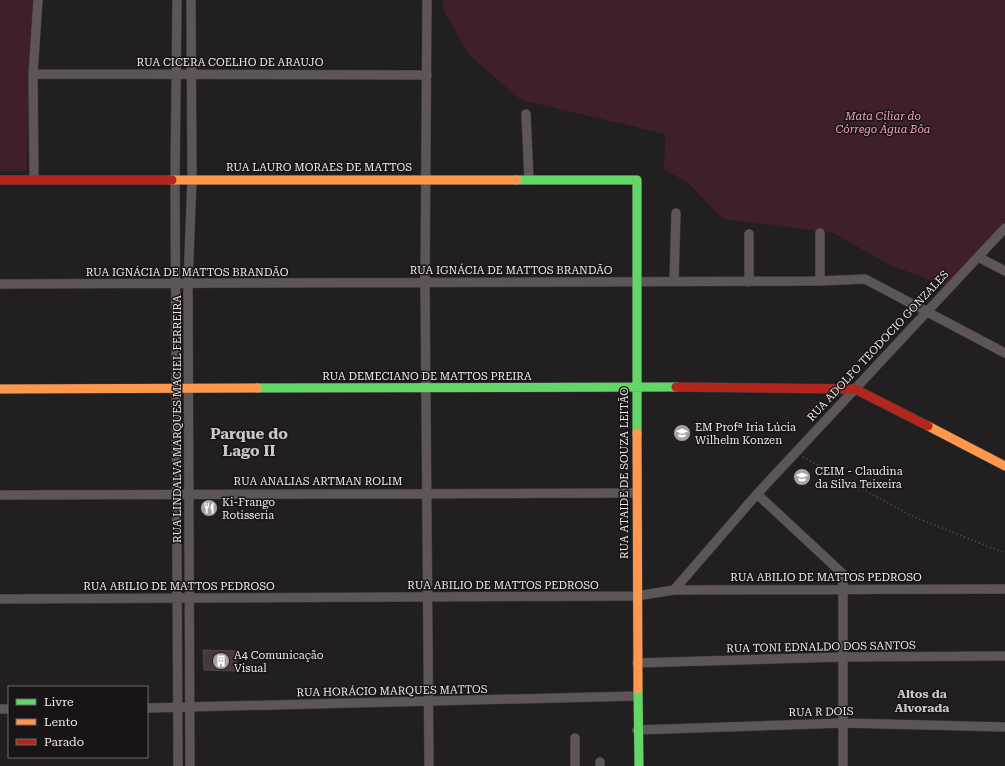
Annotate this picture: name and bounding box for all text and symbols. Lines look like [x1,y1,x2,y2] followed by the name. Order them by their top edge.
[137,56,324,69] street label: RUA CICERA COELHO DE ARAUJO
[835,110,931,136] park label: Mata Ciliar do Córrego Água Bôa
[226,161,412,174] street label: RUA LAURO MORAES DE MATTOS
[410,263,613,277] street label: RUA IGNÁCIA DE MATTOS BRANDÃO
[86,265,289,279] street label: RUA IGNÁCIA DE MATTOS BRANDÃO
[805,268,952,424] street label: RUA ADOLFO TEODOCIO GONZALES
[171,295,184,543] street label: RUA LINDALVA MARQUES MACIEL FERREIRA
[322,370,532,383] street label: RUA DEMECIANO DE MATTOS PREIRA
[618,387,631,559] street label: RUA ATAIDE DE SOUZA LEITÃO
[695,421,796,447] place label: EM Profª Iria Lúcia Wilhelm Konzen
[672,423,692,443] school or university icon: EM Profª Iria Lúcia Wilhelm Konzen
[210,425,288,460] district label: Parque do Lago II
[815,465,903,491] place label: CEIM - Claudina da Silva Teixeira
[792,467,812,487] school or university icon: CEIM - Claudina da Silva Teixeira
[234,475,402,488] street label: RUA ANALIAS ARTMAN ROLIM
[222,496,275,522] place label: Ki-Frango Rotisseria
[199,498,219,518] restaurant icon: Ki-Frango Rotisseria
[730,571,922,584] street label: RUA ABILIO DE MATTOS PEDROSO
[407,579,599,592] street label: RUA ABILIO DE MATTOS PEDROSO
[83,580,275,593] street label: RUA ABILIO DE MATTOS PEDROSO
[726,639,916,655] street label: RUA TONI EDNALDO DOS SANTOS
[234,649,324,675] place label: A4 Comunicação Visual
[211,651,231,671] building icon: A4 Comunicação Visual
[296,682,488,699] street label: RUA HORÁCIO MARQUES MATTOS
[8,686,148,758] legend
[895,687,949,715] district label: Altos da Alvorada
[44,695,74,709] text: Livre
[788,705,854,719] street label: RUA R DOIS
[44,715,78,729] text: Lento
[44,735,84,749] text: Parado

